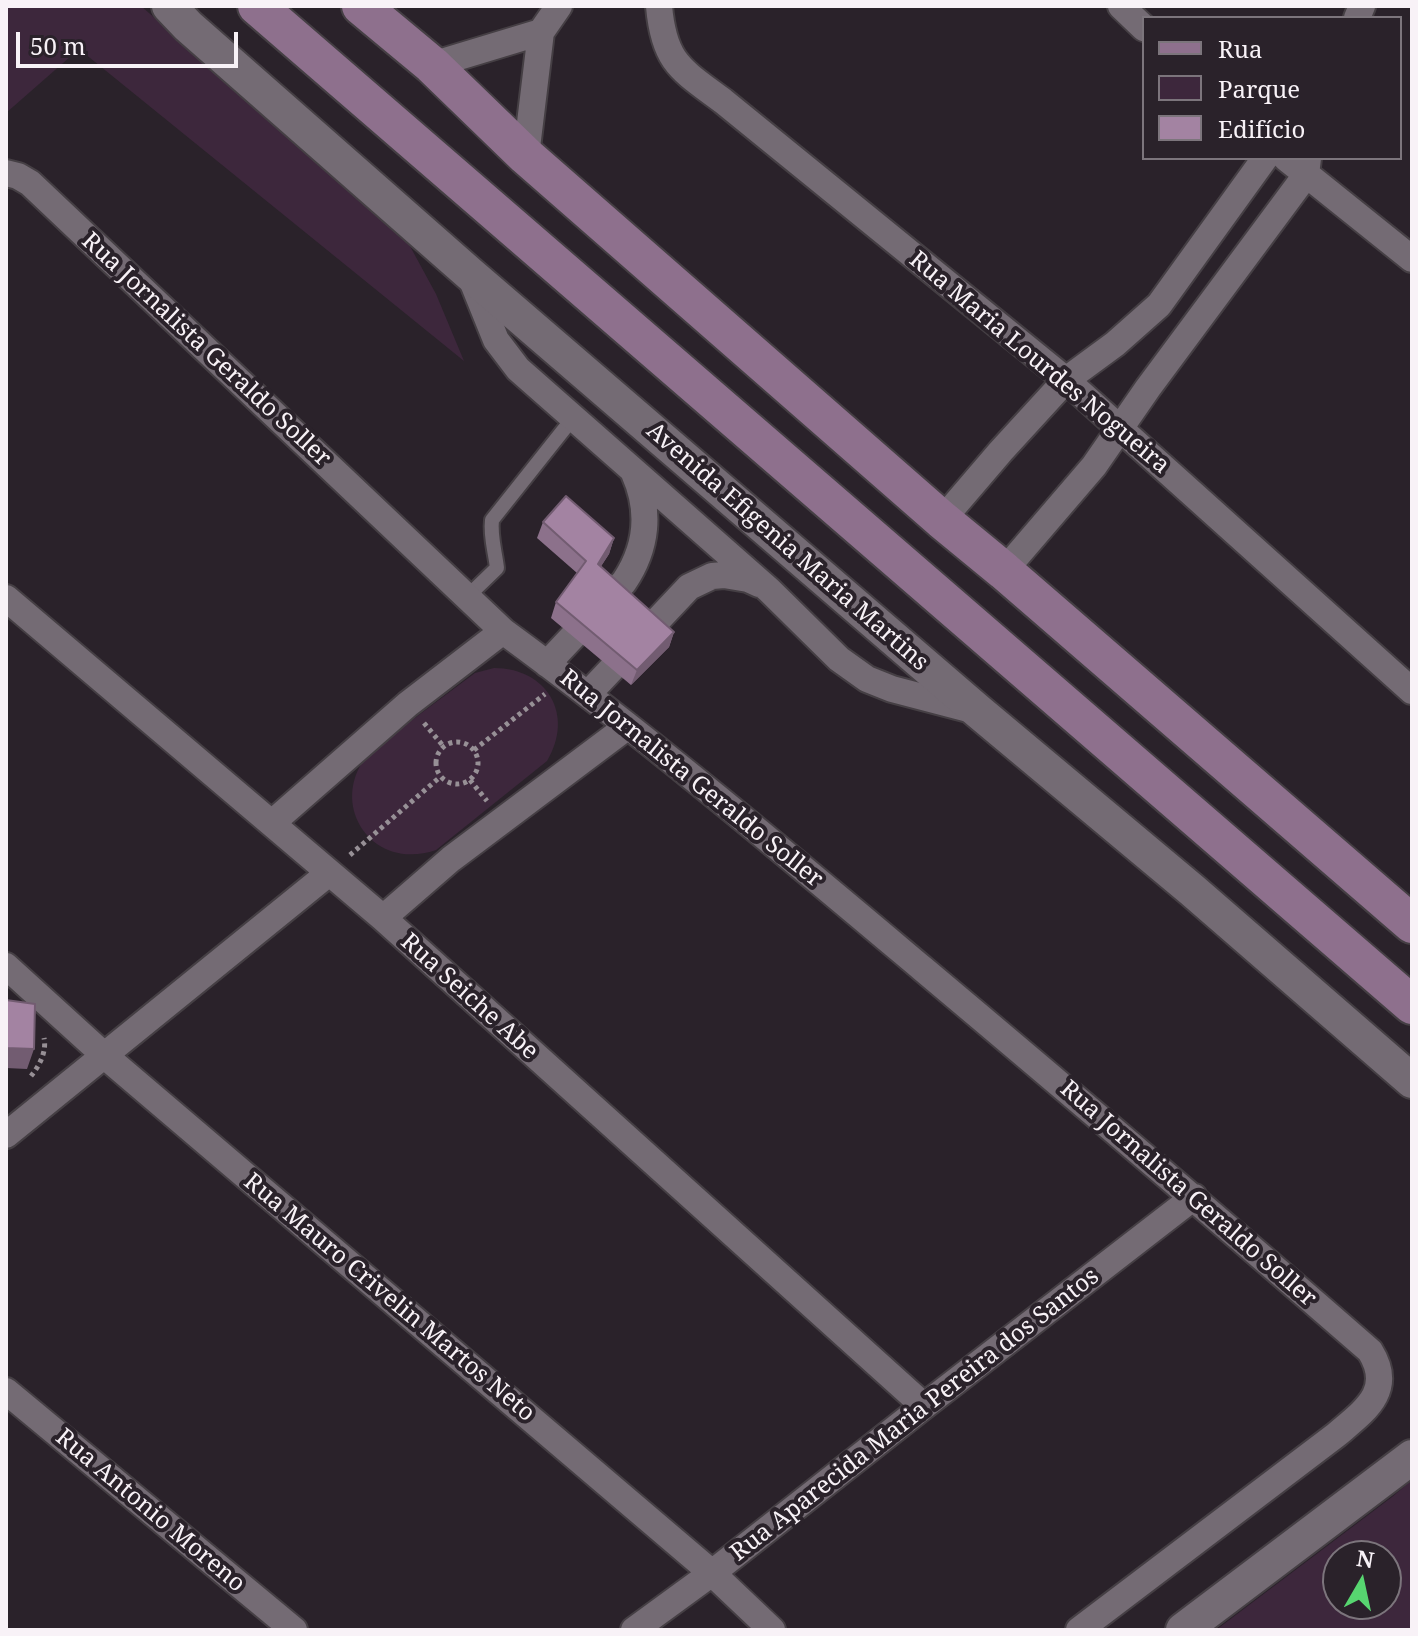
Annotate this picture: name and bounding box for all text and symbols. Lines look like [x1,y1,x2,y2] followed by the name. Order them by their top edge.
[20,16,242,66] scale bar
[1142,16,1402,160] legend
[30,29,86,62] text: 50 m
[1218,32,1263,65] text: Rua
[1218,72,1300,105] text: Parque
[1218,112,1305,145] text: Edifício
[75,227,337,473] street label: Rua Jornalista Geraldo Soller
[903,246,1175,480] street label: Rua Maria Lourdes Nogueira
[640,417,934,677] street label: Avenida Efigenia Maria Martins
[554,664,828,894] street label: Rua Jornalista Geraldo Soller
[394,928,544,1066] street label: Rua Seiche Abe
[1054,1075,1322,1313] street label: Rua Jornalista Geraldo Soller
[238,1168,540,1428] street label: Rua Mauro Crivelin Martos Neto
[725,1262,1105,1568] street label: Rua Aparecida Maria Pereira dos Santos
[49,1423,251,1599] street label: Rua Antonio Moreno
[1322,1540,1402,1620] north arrow
[1355,1542,1376,1574] text: N

